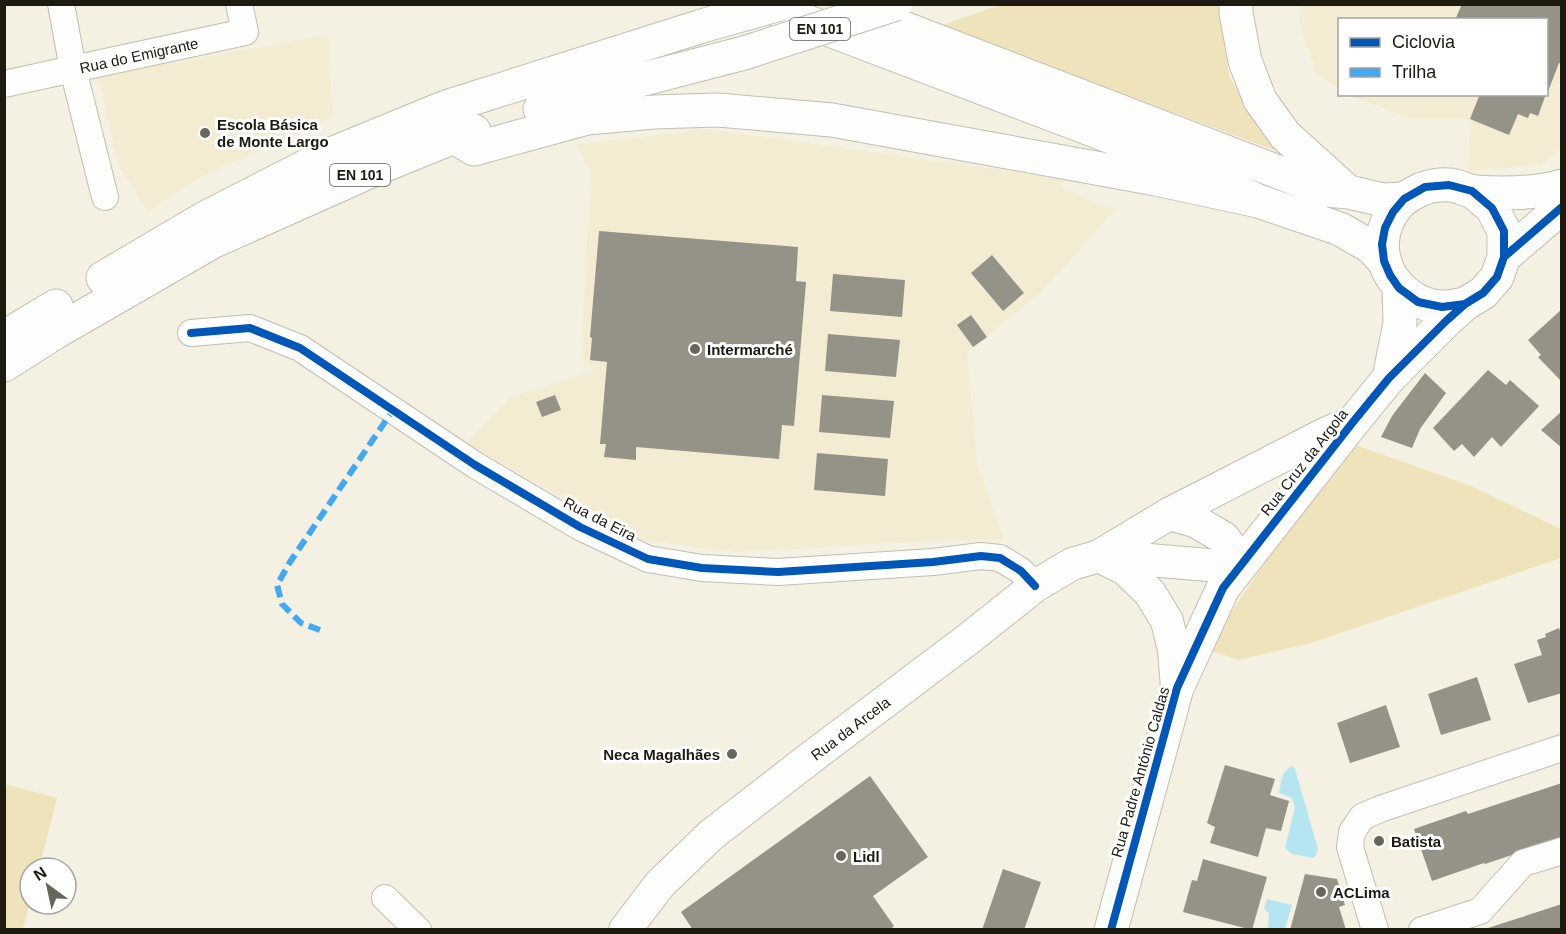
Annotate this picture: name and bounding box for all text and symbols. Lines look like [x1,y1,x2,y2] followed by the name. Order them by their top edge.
[790,18,850,40] road number: EN 101
[1338,18,1548,96] legend
[1392,32,1456,52] text: Ciclovia
[78,34,200,76] street label: Rua do Emigrante
[1392,62,1437,82] text: Trilha
[217,116,329,150] place label: Escola Básica de Monte Largo
[198,126,212,140] marker: Escola Básica de Monte Largo
[330,164,390,186] road number: EN 101
[707,341,793,358] place label: Intermarché
[688,342,702,356] marker: Intermarché
[1257,405,1351,519] street label: Rua Cruz da Argola
[561,493,640,545] street label: Rua da Eira
[1107,685,1173,859] street label: Rua Padre António Caldas
[807,693,893,763] street label: Rua da Arcela
[603,746,720,763] place label: Neca Magalhães
[725,747,739,761] marker: Neca Magalhães
[1391,833,1442,850] place label: Batista
[1372,834,1386,848] marker: Batista
[853,848,880,865] place label: Lidl
[834,849,848,863] marker: Lidl
[18,856,78,916] north arrow
[31,864,50,884] text: N
[1333,884,1390,901] place label: ACLima
[1314,885,1328,899] marker: ACLima

